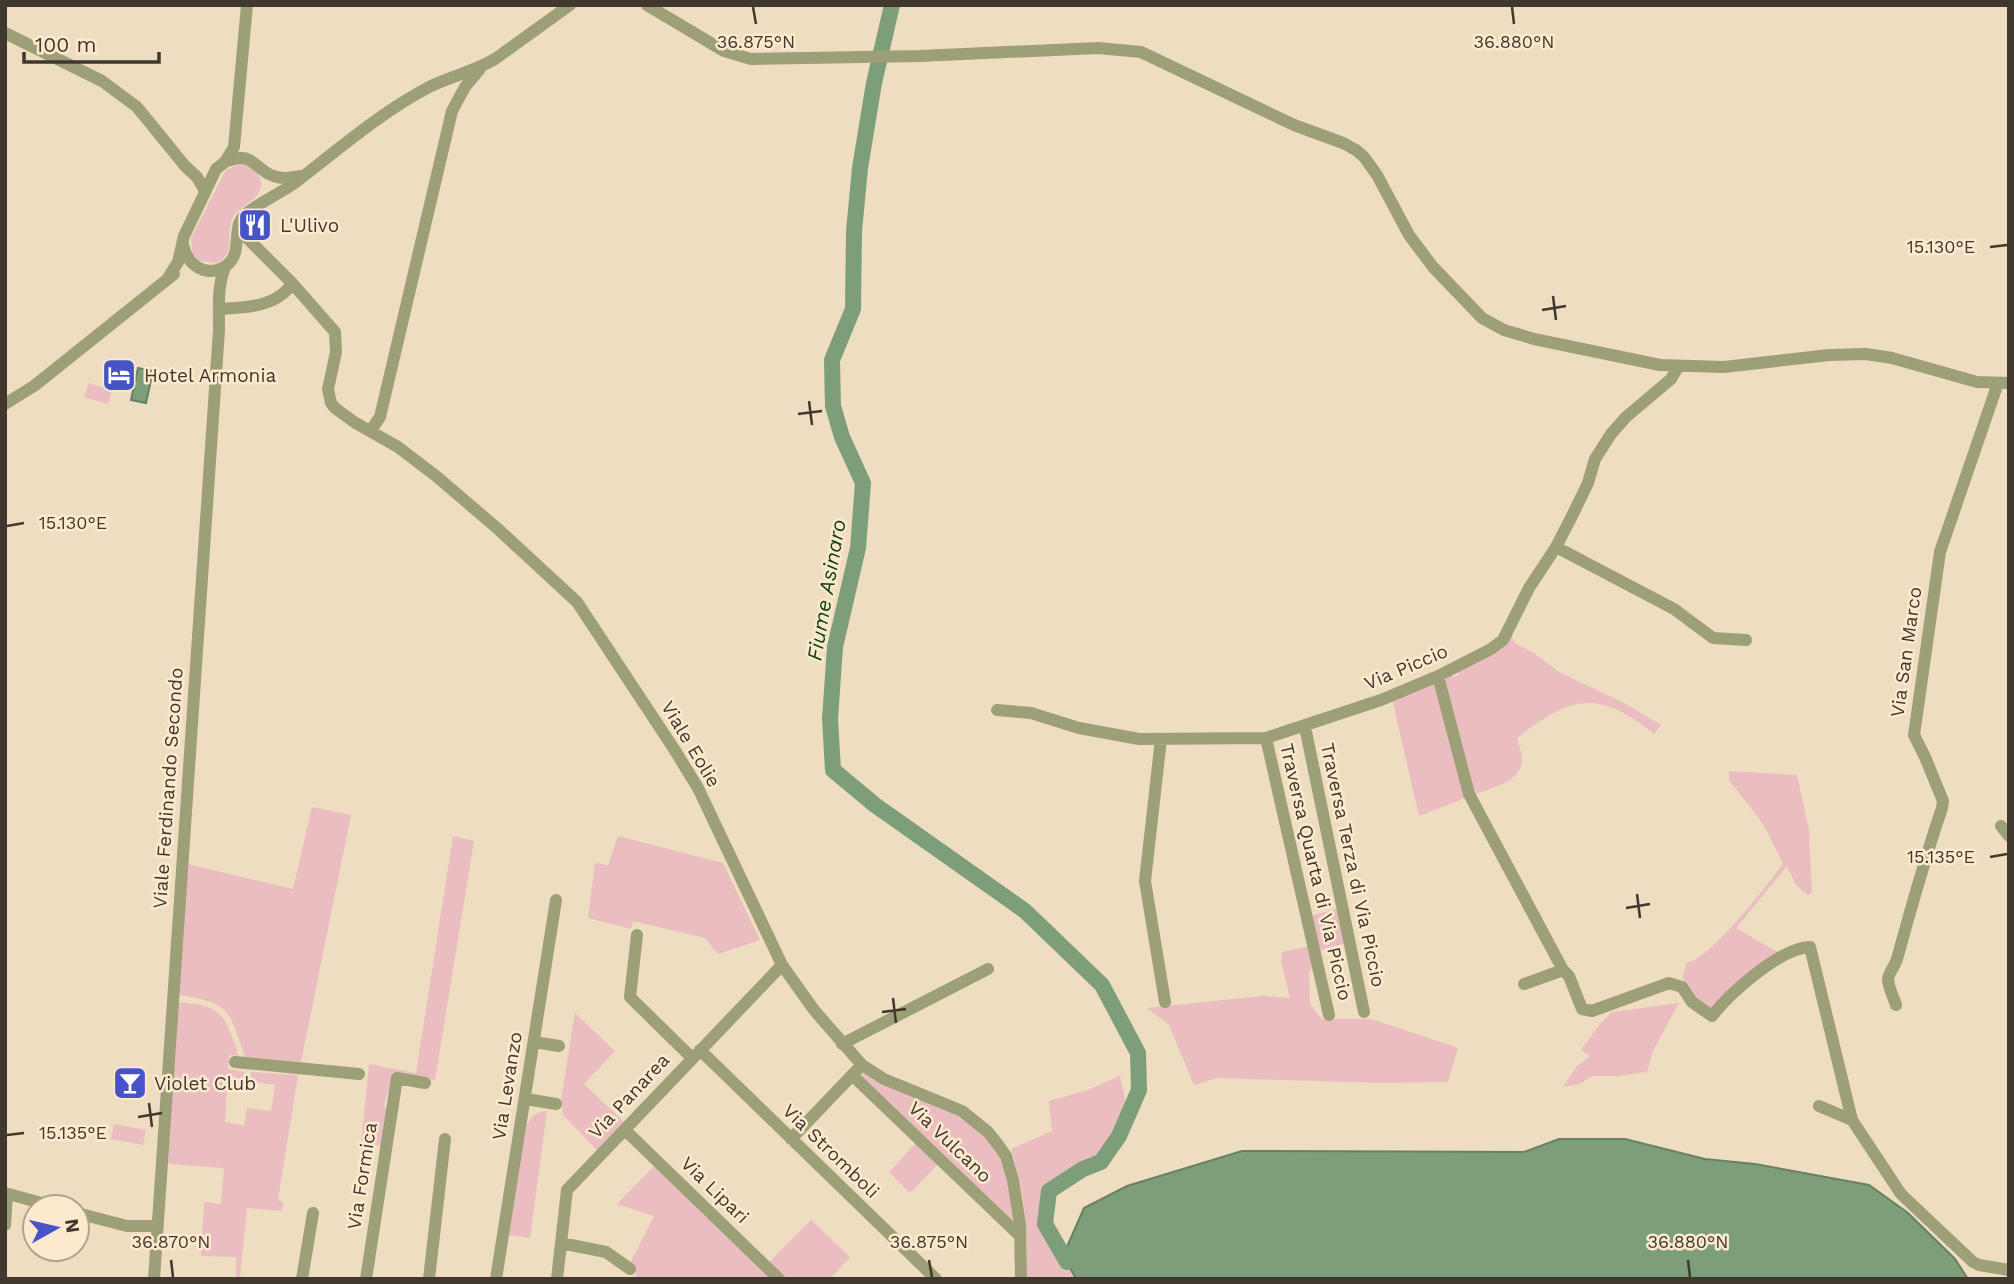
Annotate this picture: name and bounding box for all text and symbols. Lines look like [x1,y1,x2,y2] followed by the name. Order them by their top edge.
[24,21,159,65] scale bar
[717,31,795,52] text: 36.875°N
[1473,31,1555,52] text: 36.880°N
[35,32,97,57] text: 100 m
[236,206,274,244] restaurant icon: L'Ulivo
[280,214,339,237] place label: L'Ulivo
[1907,236,1975,257] text: 15.130°E
[100,356,138,394] hotel icon: Hotel Armonia
[144,364,276,387] place label: Hotel Armonia
[39,512,107,533] text: 15.130°E
[801,517,851,663] water label: Fiume Asinaro
[1885,585,1927,719] street label: Via San Marco
[1361,639,1451,695] street label: Via Piccio
[148,667,188,909] street label: Viale Ferdinando Secondo
[656,697,726,791] street label: Viale Eolie
[1275,741,1357,1003] street label: Traversa Quarta di Via Piccio
[1316,741,1390,989] street label: Traversa Terza di Via Piccio
[1907,846,1975,867] text: 15.135°E
[487,1030,527,1142] street label: Via Levanzo
[584,1048,674,1143] street label: Via Panarea
[111,1064,149,1102] bar icon: Violet Club
[154,1072,256,1095] place label: Violet Club
[903,1096,997,1188] street label: Via Vulcano
[778,1099,884,1203] street label: Via Stromboli
[342,1120,382,1231] street label: Via Formica
[39,1122,107,1143] text: 15.135°E
[676,1152,754,1228] street label: Via Lipari
[21,1193,91,1263] north arrow
[60,1217,85,1234] text: N
[131,1231,211,1252] text: 36.870°N
[890,1231,968,1252] text: 36.875°N
[1647,1231,1729,1252] text: 36.880°N

